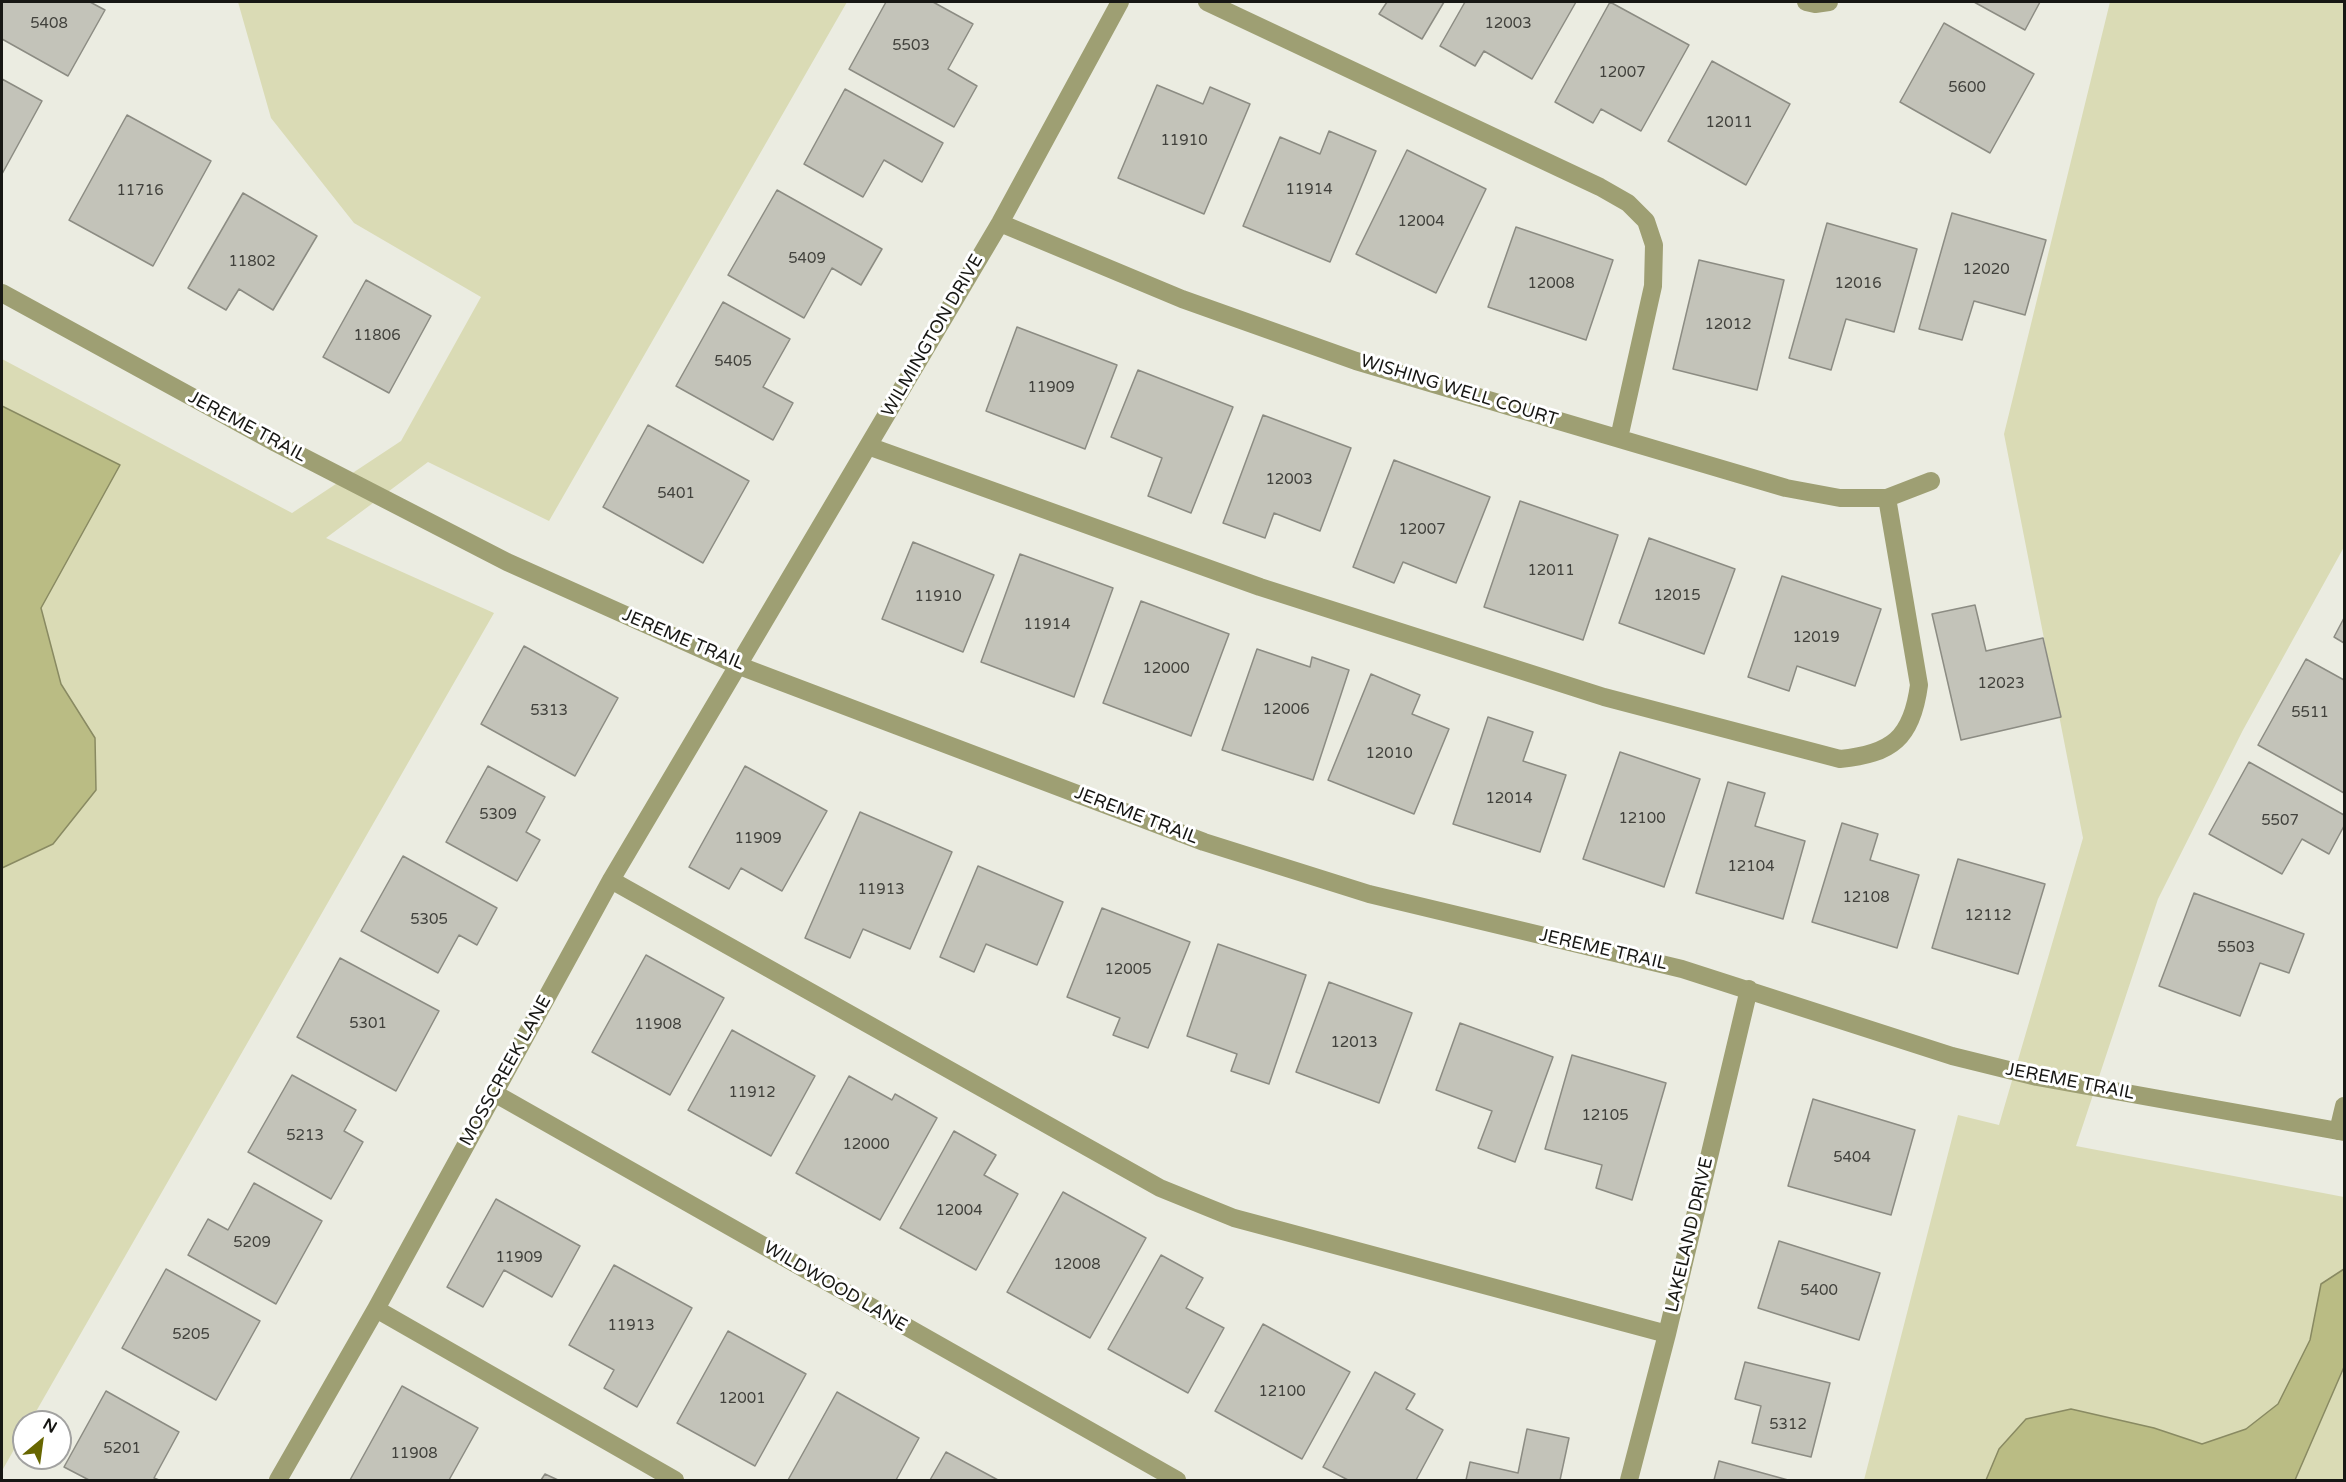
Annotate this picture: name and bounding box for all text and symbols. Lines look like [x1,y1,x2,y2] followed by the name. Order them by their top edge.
[30,15,68,33] house number: 5408
[1484,15,1532,33] house number: 12003
[892,37,930,55] house number: 5503
[1598,64,1646,82] house number: 12007
[1948,79,1986,97] house number: 5600
[1705,114,1753,132] house number: 12011
[1160,132,1208,150] house number: 11910
[1285,181,1333,199] house number: 11914
[116,182,164,200] house number: 11716
[1397,213,1445,231] house number: 12004
[788,250,826,268] house number: 5409
[878,251,988,421] street label: WILMINGTON DRIVE
[228,253,276,271] house number: 11802
[1962,261,2010,279] house number: 12020
[1527,275,1575,293] house number: 12008
[1834,275,1882,293] house number: 12016
[1704,316,1752,334] house number: 12012
[353,327,401,345] house number: 11806
[1358,351,1560,431] street label: WISHING WELL COURT
[714,353,752,371] house number: 5405
[1027,379,1075,397] house number: 11909
[184,387,310,467] street label: JEREME TRAIL
[1265,471,1313,489] house number: 12003
[657,485,695,503] house number: 5401
[1398,521,1446,539] house number: 12007
[1527,562,1575,580] house number: 12011
[1653,587,1701,605] house number: 12015
[914,588,962,606] house number: 11910
[619,605,747,675] street label: JEREME TRAIL
[1023,616,1071,634] house number: 11914
[1792,629,1840,647] house number: 12019
[1142,660,1190,678] house number: 12000
[1977,675,2025,693] house number: 12023
[1262,701,1310,719] house number: 12006
[530,702,568,720] house number: 5313
[2291,704,2329,722] house number: 5511
[1365,745,1413,763] house number: 12010
[1071,783,1201,849] street label: JEREME TRAIL
[1485,790,1533,808] house number: 12014
[479,806,517,824] house number: 5309
[1618,810,1666,828] house number: 12100
[2261,812,2299,830] house number: 5507
[734,830,782,848] house number: 11909
[1727,858,1775,876] house number: 12104
[857,881,905,899] house number: 11913
[1842,889,1890,907] house number: 12108
[1964,907,2012,925] house number: 12112
[410,911,448,929] house number: 5305
[1537,925,1669,975] street label: JEREME TRAIL
[2217,939,2255,957] house number: 5503
[1104,961,1152,979] house number: 12005
[456,992,556,1150] street label: MOSSCREEK LANE
[349,1015,387,1033] house number: 5301
[634,1016,682,1034] house number: 11908
[1330,1034,1378,1052] house number: 12013
[2004,1059,2136,1105] street label: JEREME TRAIL
[728,1084,776,1102] house number: 11912
[1581,1107,1629,1125] house number: 12105
[286,1127,324,1145] house number: 5213
[842,1136,890,1154] house number: 12000
[1833,1149,1871,1167] house number: 5404
[1662,1155,1718,1315] street label: LAKELAND DRIVE
[935,1202,983,1220] house number: 12004
[233,1234,271,1252] house number: 5209
[759,1237,911,1337] street label: WILDWOOD LANE
[495,1249,543,1267] house number: 11909
[1053,1256,1101,1274] house number: 12008
[1800,1282,1838,1300] house number: 5400
[607,1317,655,1335] house number: 11913
[172,1326,210,1344] house number: 5205
[1258,1383,1306,1401] house number: 12100
[718,1390,766,1408] house number: 12001
[12,1410,72,1470] north arrow
[39,1414,60,1438] text: N
[1769,1416,1807,1434] house number: 5312
[103,1440,141,1458] house number: 5201
[390,1445,438,1463] house number: 11908

